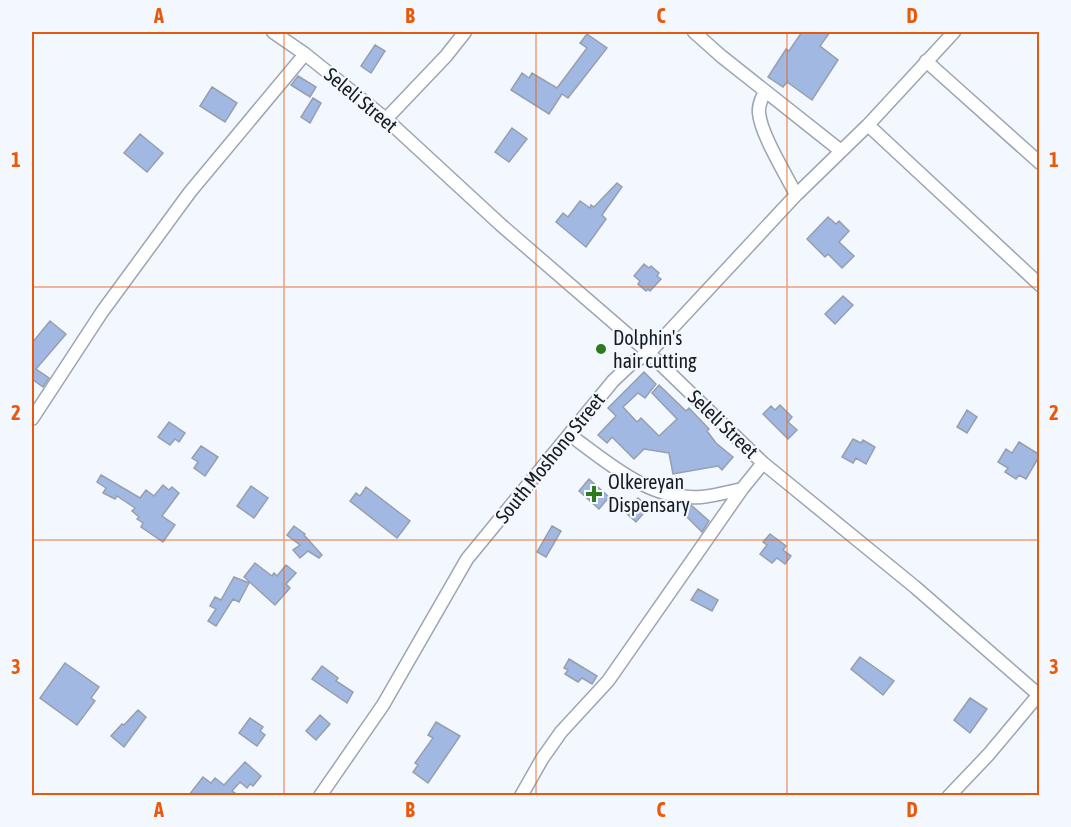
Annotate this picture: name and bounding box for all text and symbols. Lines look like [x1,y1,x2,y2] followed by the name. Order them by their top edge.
[153,4,164,27] text: A
[405,4,415,27] text: B
[657,4,666,27] text: C
[906,4,918,27] text: D
[320,62,403,137] street label: Seleli Street
[11,148,21,171] text: 1
[1049,148,1059,171] text: 1
[613,326,697,372] place label: Dolphin's hair cutting
[594,342,608,356] marker: Dolphin's hair cutting
[684,385,763,463] street label: Seleli Street
[490,388,609,527] street label: South Moshono Street
[11,401,21,424] text: 2
[1049,401,1059,424] text: 2
[608,470,690,516] place label: Olkereyan Dispensary
[585,485,603,503] marker: Olkereyan Dispensary
[11,655,21,678] text: 3
[1049,655,1059,678] text: 3
[153,798,164,821] text: A
[405,798,415,821] text: B
[657,798,666,821] text: C
[906,798,918,821] text: D

